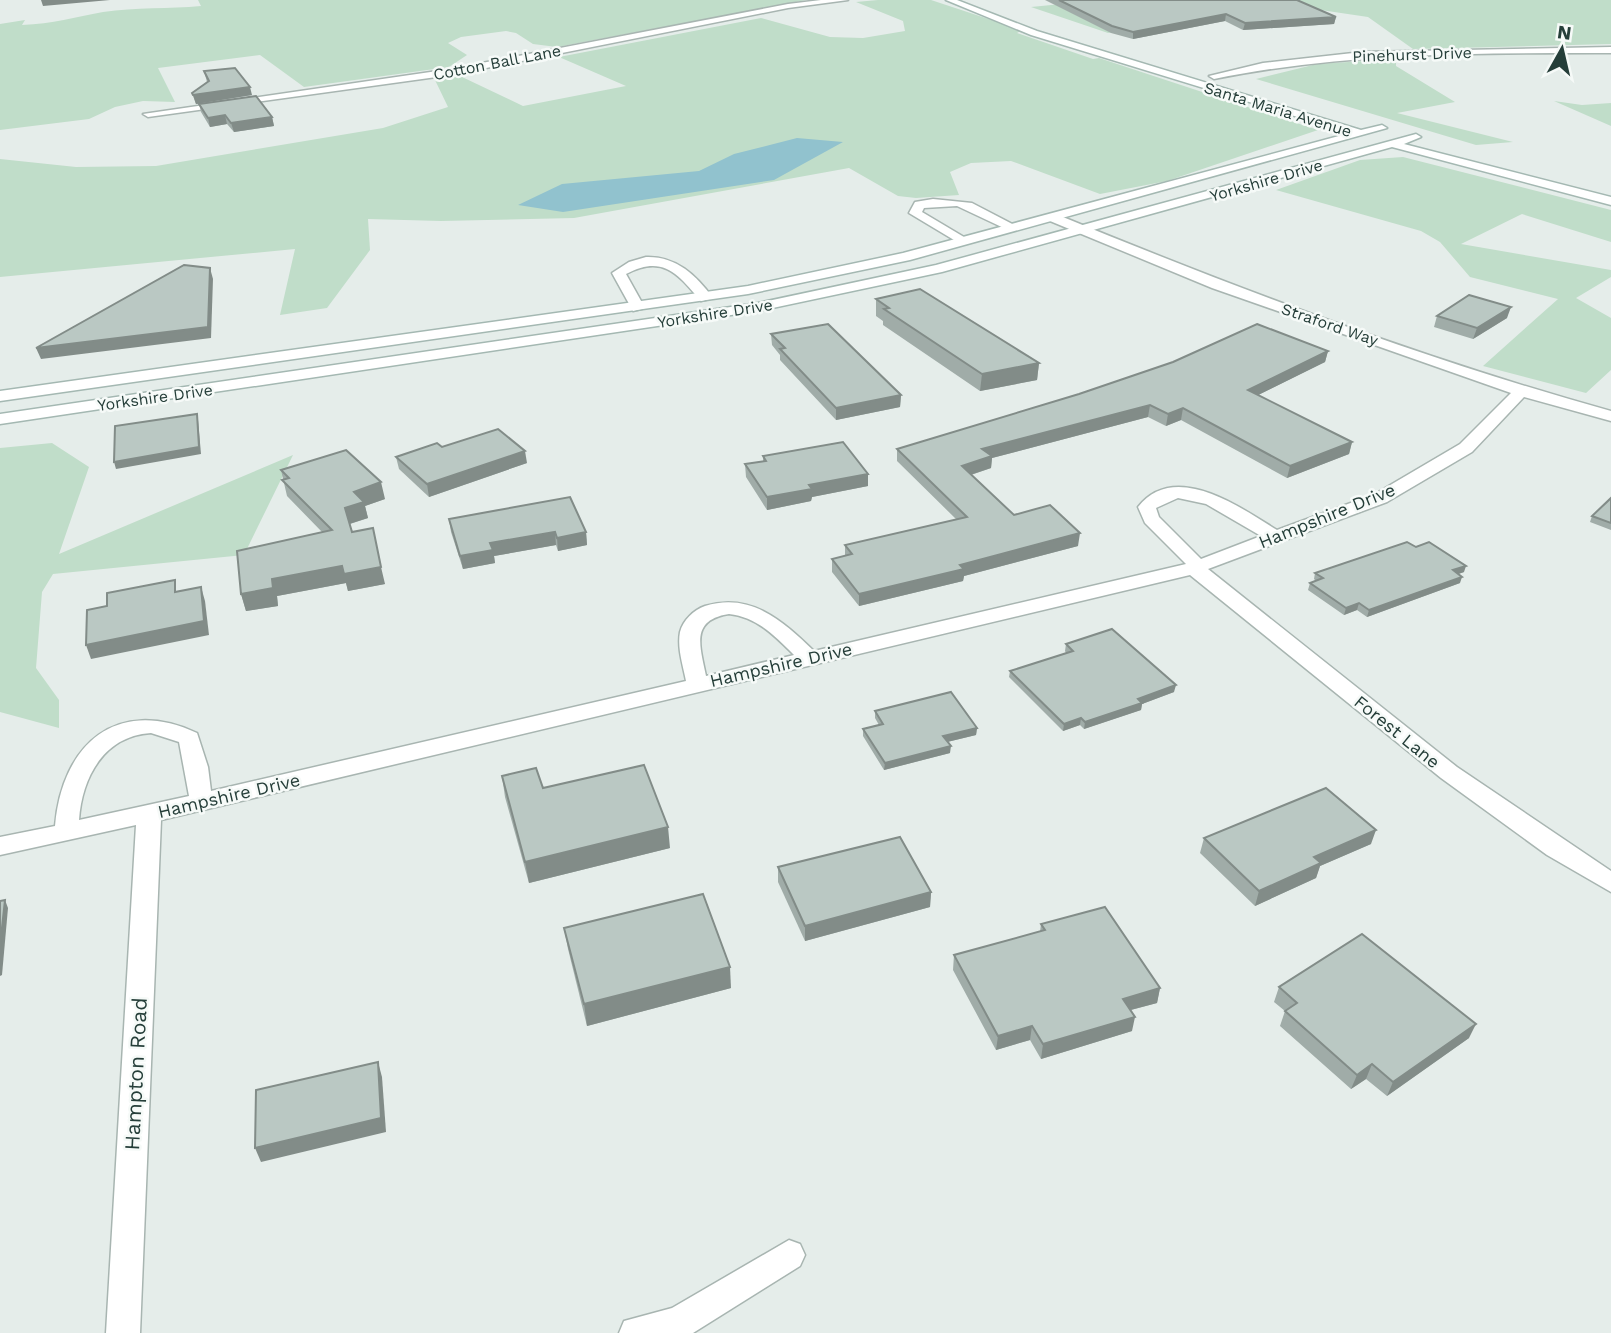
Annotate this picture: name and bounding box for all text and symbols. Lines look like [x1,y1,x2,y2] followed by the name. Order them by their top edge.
[1527,14,1597,84] north arrow
[1556,20,1573,45] text: N
[432,41,563,84] street label: Cotton Ball Lane
[1352,43,1472,66] street label: Pinehurst Drive
[1202,78,1354,141] street label: Santa Maria Avenue
[1208,155,1325,206] street label: Yorkshire Drive
[656,295,774,332] street label: Yorkshire Drive
[1279,299,1381,350] street label: Straford Way
[96,380,214,415] street label: Yorkshire Drive
[1255,479,1398,553] street label: Hampshire Drive
[708,638,854,691] street label: Hampshire Drive
[1350,691,1444,772] street label: Forest Lane
[156,769,302,822] street label: Hampshire Drive
[119,997,152,1151] street label: Hampton Road

